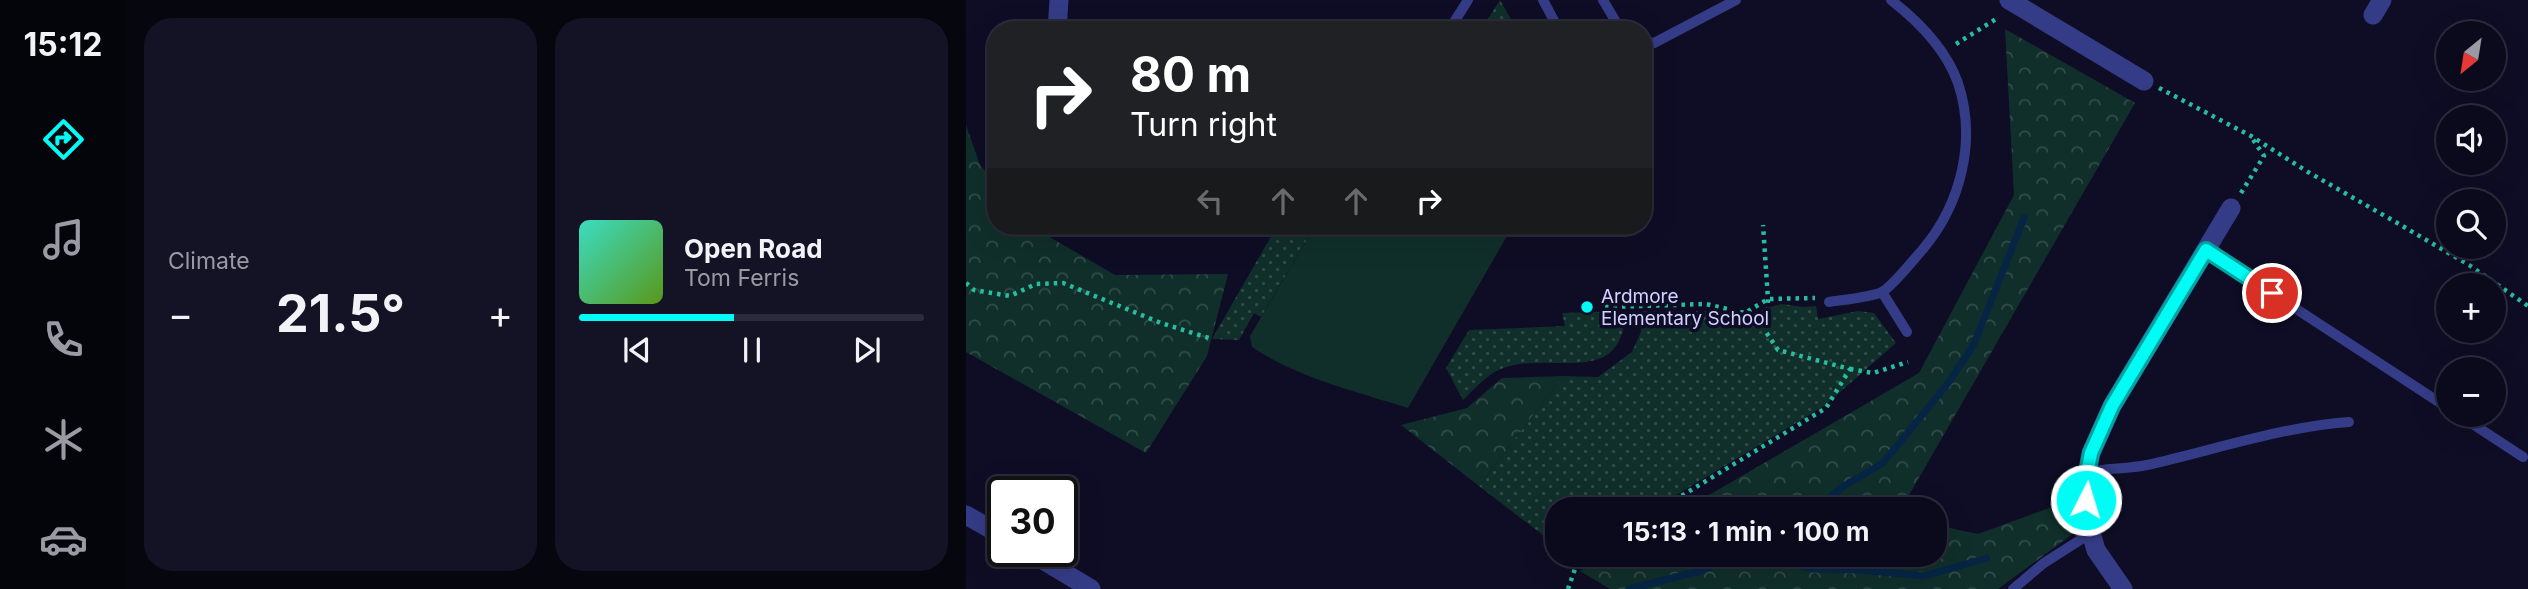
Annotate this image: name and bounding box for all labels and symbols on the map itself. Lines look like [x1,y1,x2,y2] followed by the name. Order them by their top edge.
[2436,21,2506,91] north arrow
[2242,263,2302,323] pin
[1601,285,1769,330] place label: Ardmore Elementary School
[1579,299,1595,315] marker: Ardmore Elementary School
[2049,463,2123,537] position arrow
[987,476,1078,567] speed limit sign: 30

